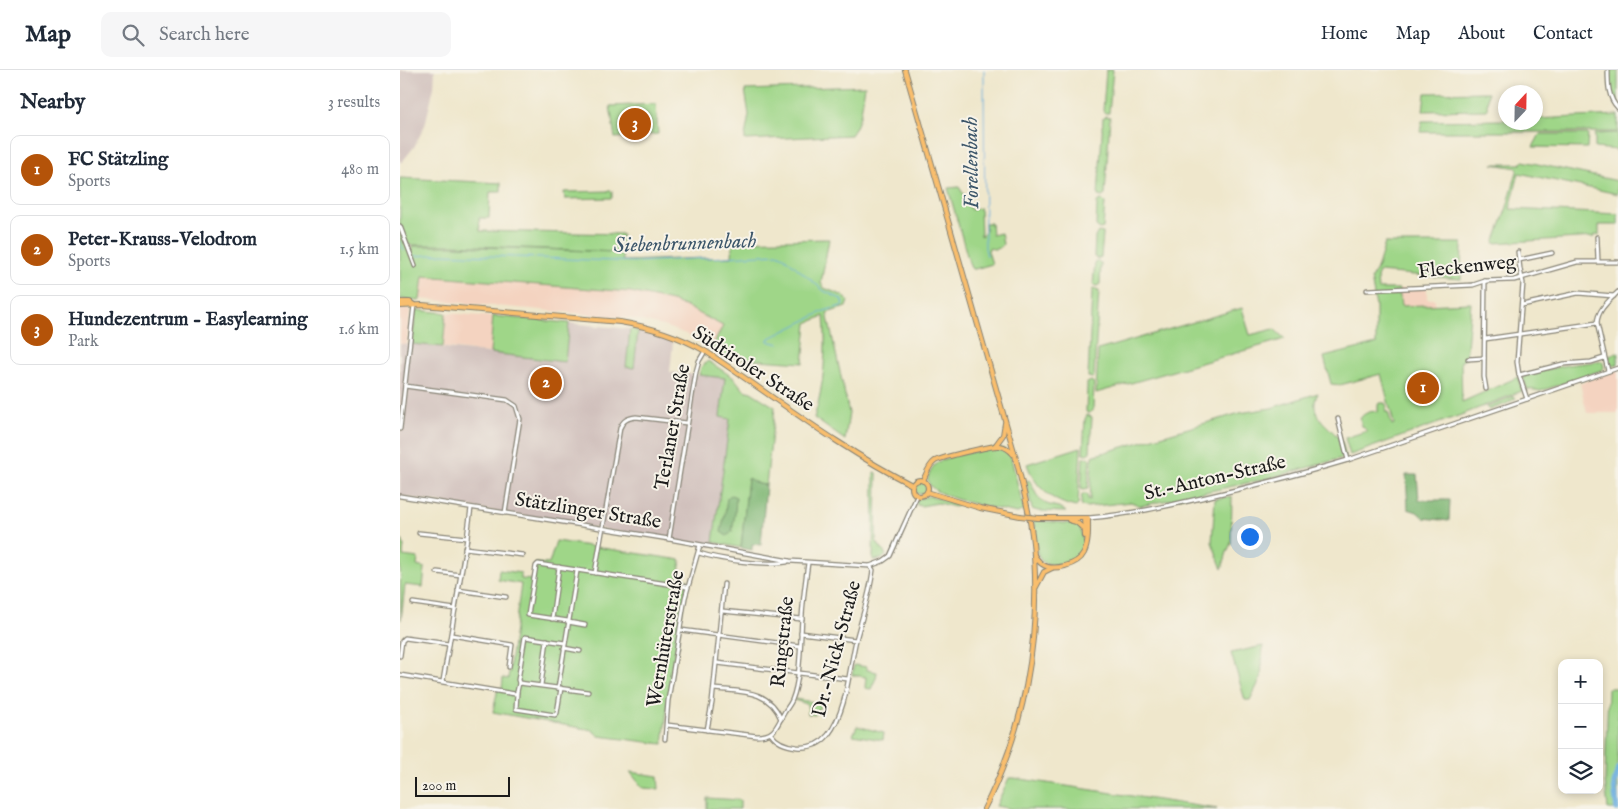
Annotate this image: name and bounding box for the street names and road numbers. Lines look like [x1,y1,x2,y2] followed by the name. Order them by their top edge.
[1416,249,1519,285] street label: Fleckenweg
[687,320,819,418] street label: Südtiroler Straße
[650,362,696,492] street label: Terlaner Straße
[1142,450,1288,506] street label: St.-Anton-Straße
[513,487,663,535] street label: Stätzlinger Straße
[642,568,690,710] street label: Wernhüterstraße
[807,578,867,720] street label: Dr.-Nick-Straße
[766,595,800,689] street label: Ringstraße

